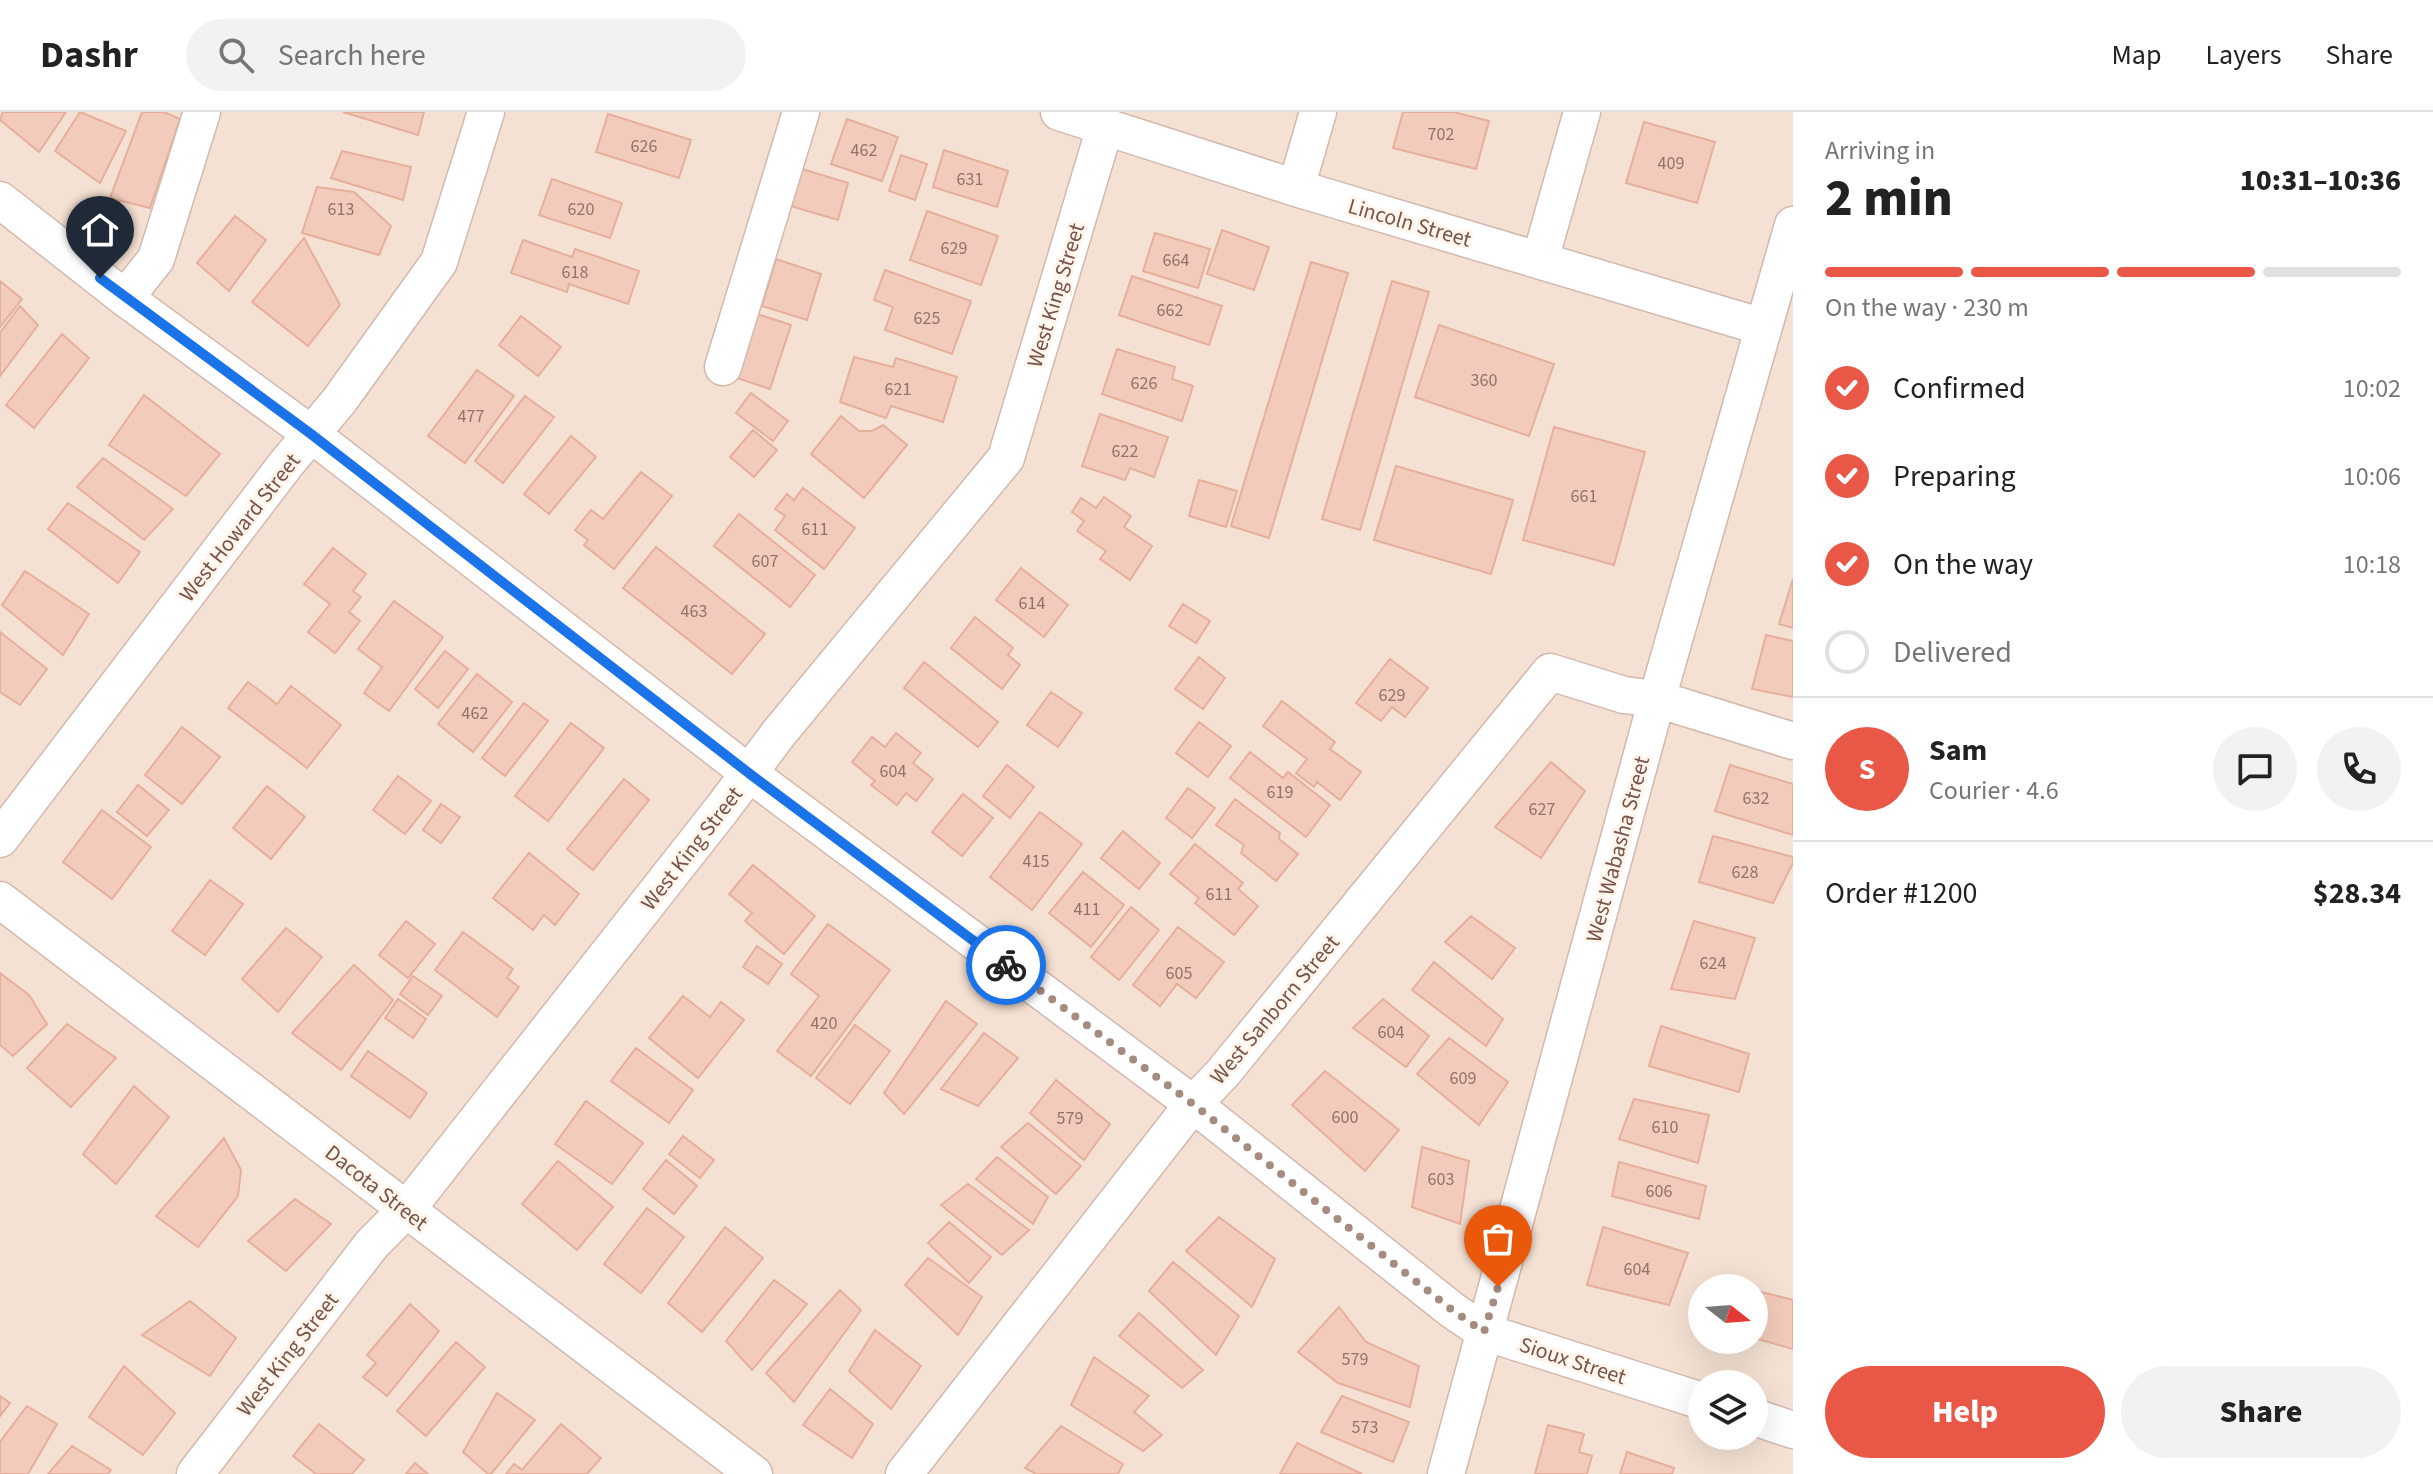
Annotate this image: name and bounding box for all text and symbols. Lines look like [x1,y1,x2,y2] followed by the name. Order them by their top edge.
[186,19,746,91] search box
[40,28,138,82] text: Dashr
[214,33,258,77] icon: search
[278,34,426,77] text: Search here
[2111,35,2161,75] text: Map
[2205,35,2281,75] text: Layers
[2325,35,2393,75] text: Share
[1428,122,1454,147] house number: 702
[1825,132,1935,169] text: Arriving in
[631,134,657,159] house number: 626
[851,138,877,163] house number: 462
[1658,151,1684,176] house number: 409
[2240,159,2401,202] text: 10:31–10:36
[1825,162,1953,236] text: 2 min
[957,167,983,192] house number: 631
[1344,190,1476,256] street label: Lincoln Street
[66,196,134,278] pin
[328,197,354,222] house number: 613
[568,197,594,222] house number: 620
[78,208,122,252] icon: home
[1019,219,1093,372] street label: West King Street
[941,236,967,261] house number: 629
[1163,248,1189,273] house number: 664
[562,260,588,285] house number: 618
[1825,289,2029,326] text: On the way · 230 m
[1157,298,1183,323] house number: 662
[914,306,940,331] house number: 625
[1825,366,1869,410] icon: check
[1893,367,2026,410] text: Confirmed
[1471,368,1497,393] house number: 360
[2343,370,2401,407] text: 10:02
[1131,371,1157,396] house number: 626
[885,377,911,402] house number: 621
[458,404,484,429] house number: 477
[1112,439,1138,464] house number: 622
[172,446,308,609] street label: West Howard Street
[1825,454,1869,498] icon: check
[1893,455,2016,498] text: Preparing
[2343,458,2401,495] text: 10:06
[1571,484,1597,509] house number: 661
[802,517,828,542] house number: 611
[1825,542,1869,586] icon: check
[1893,543,2033,586] text: On the way
[2343,546,2401,583] text: 10:18
[752,549,778,574] house number: 607
[1019,591,1045,616] house number: 614
[681,599,707,624] house number: 463
[1893,631,2012,674] text: Delivered
[1379,683,1405,708] house number: 629
[462,701,488,726] house number: 462
[2213,727,2297,811] button: chat
[2317,727,2401,811] button: phone
[1929,729,1987,772] text: Sam
[1859,748,1875,791] text: S
[1578,752,1658,946] street label: West Wabasha Street
[880,759,906,784] house number: 604
[1929,772,2059,809] text: Courier · 4.6
[633,779,751,917] street label: West King Street
[1267,780,1293,805] house number: 619
[1743,786,1769,811] house number: 632
[1529,797,1555,822] house number: 627
[1023,849,1049,874] house number: 415
[1732,860,1758,885] house number: 628
[1825,872,1978,915] text: Order #1200
[2313,872,2401,915] text: $28.34
[1206,882,1232,907] house number: 611
[1074,897,1100,922] house number: 411
[966,925,1046,1005] courier
[1202,927,1347,1092] street label: West Sanborn Street
[984,943,1028,987] icon: bike
[1700,951,1726,976] house number: 624
[1166,961,1192,986] house number: 605
[811,1011,837,1036] house number: 420
[1378,1020,1404,1045] house number: 604
[1450,1066,1476,1091] house number: 609
[1332,1105,1358,1130] house number: 600
[1057,1106,1083,1131] house number: 579
[1652,1115,1678,1140] house number: 610
[318,1137,435,1239] street label: Dacota Street
[1428,1167,1454,1192] house number: 603
[1646,1179,1672,1204] house number: 606
[1464,1205,1532,1287] pin
[1476,1217,1520,1261] icon: bag
[1624,1257,1650,1282] house number: 604
[1688,1274,1768,1354] north arrow
[1688,1274,1768,1450] map controls
[229,1285,347,1423] street label: West King Street
[1515,1329,1631,1393] street label: Sioux Street
[1342,1347,1368,1372] house number: 579
[1825,1366,2105,1458] button: Help
[2121,1366,2401,1458] button: Share
[1688,1370,1768,1450] button: layers
[1352,1415,1378,1440] house number: 573

